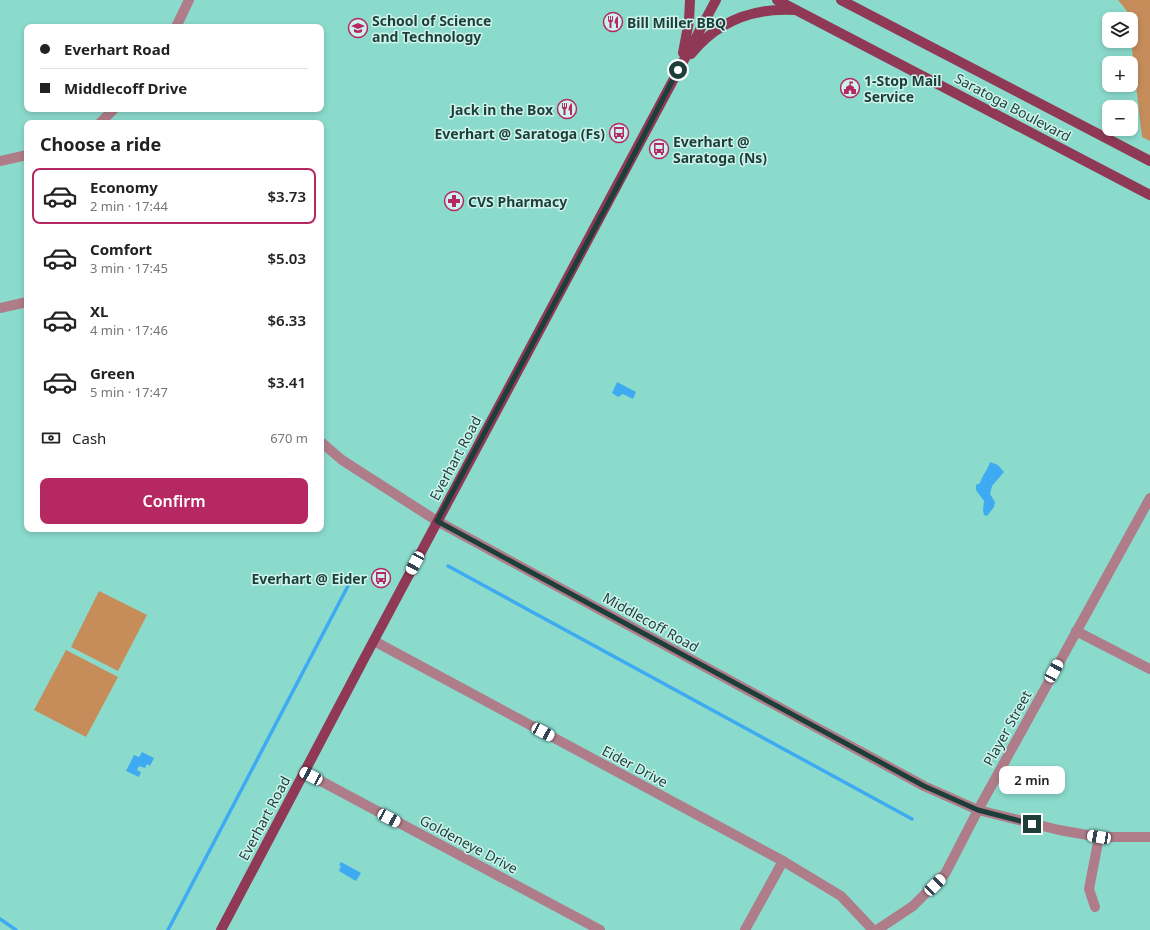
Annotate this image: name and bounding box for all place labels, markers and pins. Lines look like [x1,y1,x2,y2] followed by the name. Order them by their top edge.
[372,11,491,46] place label: School of Science and Technology
[602,11,624,33] restaurant icon: Bill Miller BBQ
[627,13,726,32] place label: Bill Miller BBQ
[347,17,369,39] school or university icon: School of Science and Technology
[864,71,941,106] place label: 1-Stop Mail Service
[839,77,861,99] public building icon: 1-Stop Mail Service
[556,98,578,120] restaurant icon: Jack in the Box
[448,100,554,119] place label: Jack in the Box
[608,122,630,144] bus stop icon: Everhart @ Saratoga (Fs)
[435,124,605,143] place label: Everhart @ Saratoga (Fs)
[673,132,767,167] place label: Everhart @ Saratoga (Ns)
[648,138,670,160] bus stop icon: Everhart @ Saratoga (Ns)
[443,190,465,212] pharmacy icon: CVS Pharmacy
[468,192,567,211] place label: CVS Pharmacy
[370,567,392,589] bus stop icon: Everhart @ Eider
[251,569,368,588] place label: Everhart @ Eider

